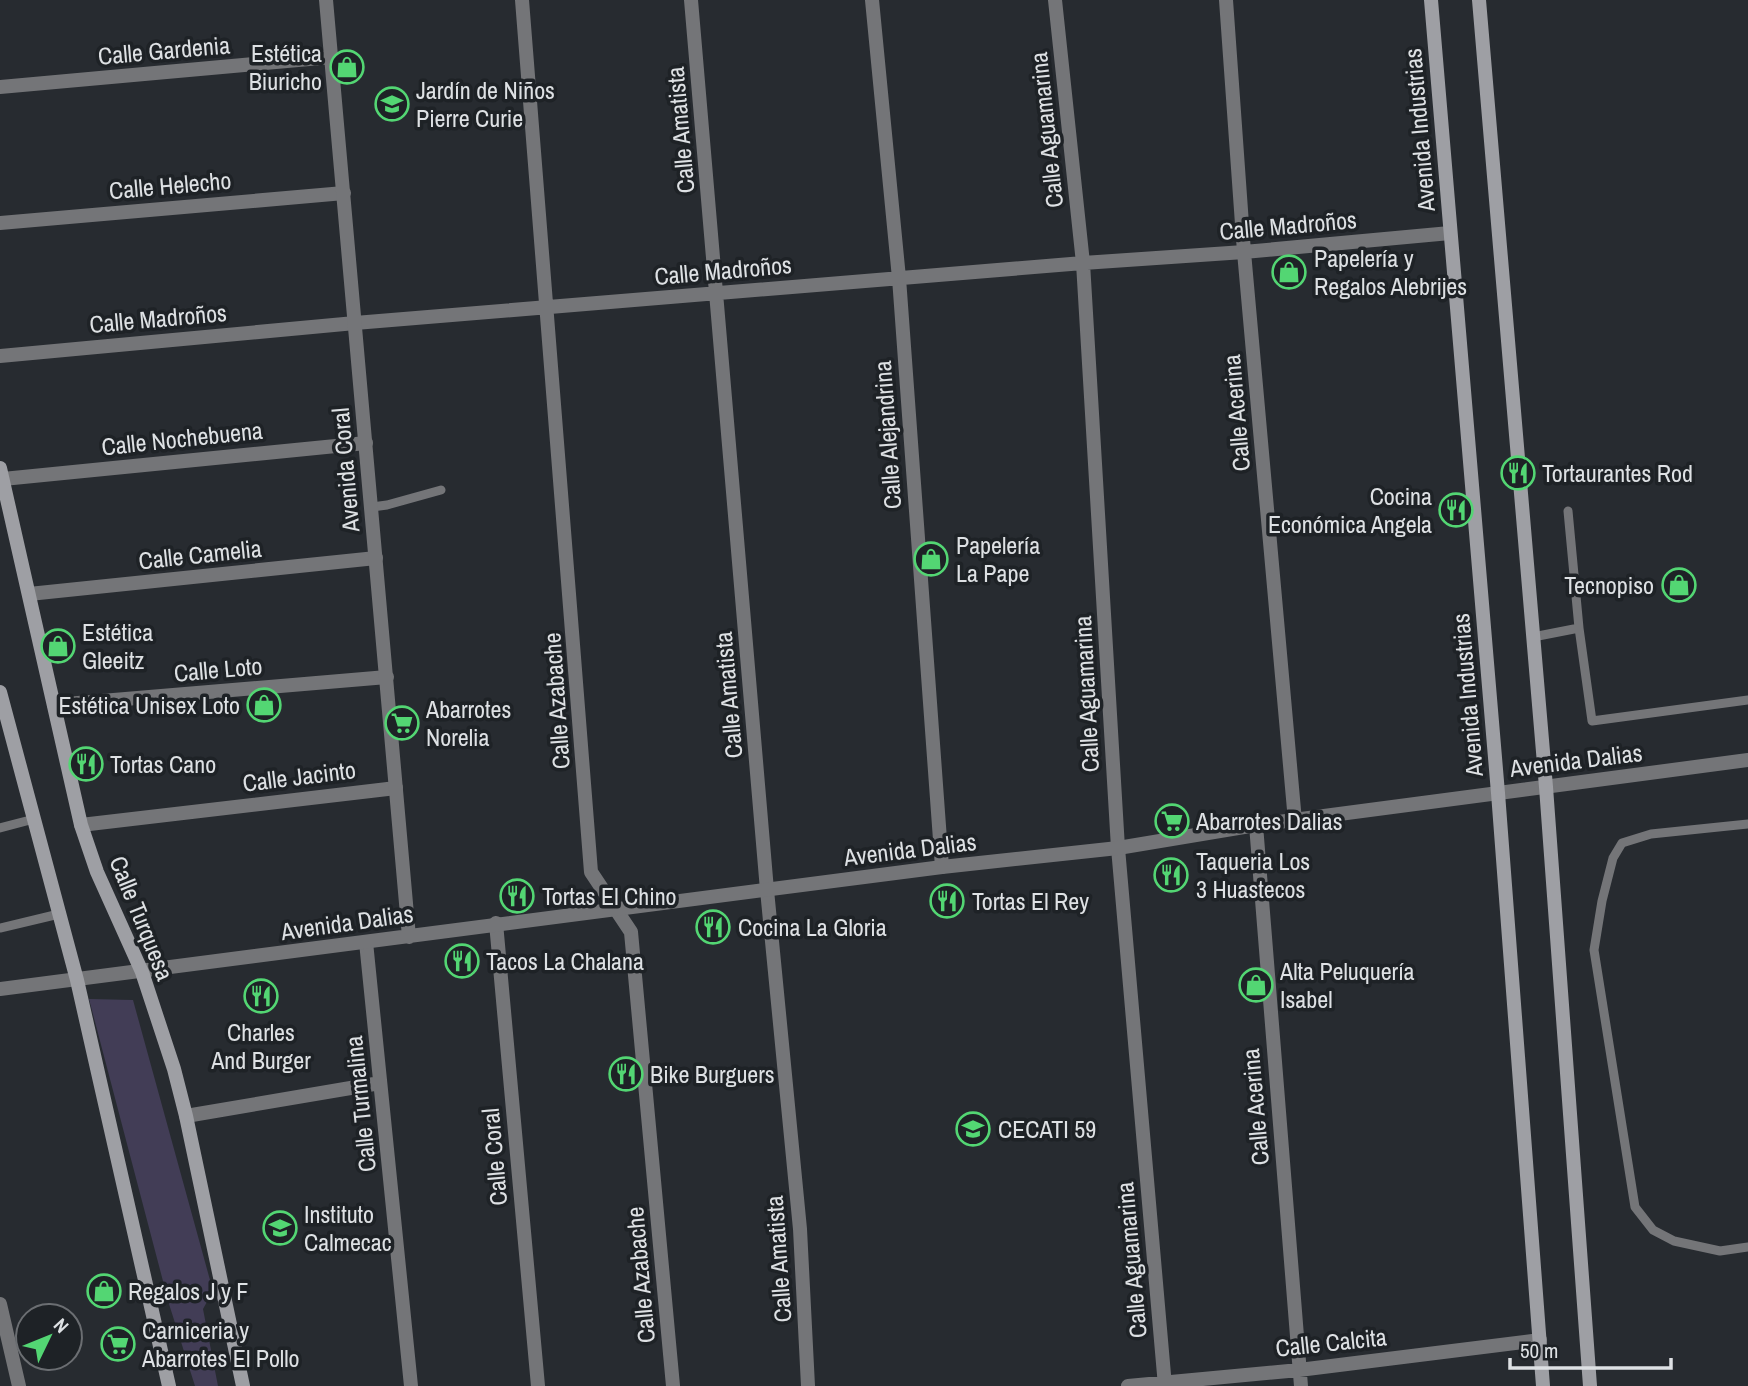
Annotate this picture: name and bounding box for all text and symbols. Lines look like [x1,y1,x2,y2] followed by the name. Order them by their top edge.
[97,28,231,72] street label: Calle Gardenia
[249,37,322,97] place label: Estética Biuricho
[1396,47,1442,214] street label: Avenida Industrias
[328,48,366,86] shop icon: Estética Biuricho
[1022,50,1070,209] street label: Calle Aguamarina
[659,65,701,195] street label: Calle Amatista
[416,74,555,134] place label: Jardín de Niños Pierre Curie
[373,85,411,123] school or university icon: Jardín de Niños Pierre Curie
[108,164,232,206] street label: Calle Helecho
[1218,203,1358,247] street label: Calle Madroños
[1314,242,1467,302] place label: Papelería y Regalos Alebrijes
[653,248,793,292] street label: Calle Madroños
[1270,253,1308,291] shop icon: Papelería y Regalos Alebrijes
[88,296,228,340] street label: Calle Madroños
[1215,353,1257,473] street label: Calle Acerina
[866,360,908,510] street label: Calle Alejandrina
[324,407,366,534] street label: Avenida Coral
[100,414,264,462] street label: Calle Nochebuena
[1499,454,1537,492] restaurant icon: Tortaurantes Rod
[1542,457,1693,489] place label: Tortaurantes Rod
[1268,480,1432,540] place label: Cocina Económica Angela
[1437,491,1475,529] restaurant icon: Cocina Económica Angela
[956,529,1040,589] place label: Papelería La Pape
[137,532,263,576] street label: Calle Camelia
[912,540,950,578] shop icon: Papelería La Pape
[1660,566,1698,604] shop icon: Tecnopiso
[1564,569,1654,601] place label: Tecnopiso
[1444,612,1490,779] street label: Avenida Industrias
[1066,615,1106,773] street label: Calle Aguamarina
[82,616,153,676] place label: Estética Gleeitz
[39,627,77,665] shop icon: Estética Gleeitz
[707,630,749,760] street label: Calle Amatista
[535,632,577,770] street label: Calle Azabache
[172,649,264,689] street label: Calle Loto
[245,686,283,724] shop icon: Estética Unisex Loto
[58,689,240,721] place label: Estética Unisex Loto
[425,693,511,753] place label: Abarrotes Norelia
[383,704,421,742] supermarket icon: Abarrotes Norelia
[1507,736,1644,784] street label: Avenida Dalias
[67,745,105,783] restaurant icon: Tortas Cano
[110,748,216,780] place label: Tortas Cano
[241,753,357,799] street label: Calle Jacinto
[1153,802,1191,840] supermarket icon: Abarrotes Dalias
[1195,805,1343,837] place label: Abarrotes Dalias
[841,825,978,873] street label: Avenida Dalias
[1196,845,1310,905] place label: Taqueria Los 3 Huastecos
[103,851,181,985] street label: Calle Turquesa
[1152,856,1190,894] restaurant icon: Taqueria Los 3 Huastecos
[498,877,536,915] restaurant icon: Tortas El Chino
[542,880,677,912] place label: Tortas El Chino
[928,882,966,920] restaurant icon: Tortas El Rey
[972,885,1089,917] place label: Tortas El Rey
[278,897,415,947] street label: Avenida Dalias
[694,908,732,946] restaurant icon: Cocina La Gloria
[738,911,887,943] place label: Cocina La Gloria
[443,942,481,980] restaurant icon: Tacos La Chalana
[486,945,644,977] place label: Tacos La Chalana
[1279,955,1415,1015] place label: Alta Peluquería Isabel
[1237,966,1275,1004] shop icon: Alta Peluquería Isabel
[242,977,280,1015] restaurant icon: Charles And Burger
[210,1016,311,1076] place label: Charles And Burger
[337,1034,383,1174] street label: Calle Turmalina
[1234,1047,1276,1167] street label: Calle Acerina
[607,1055,645,1093] restaurant icon: Bike Burguers
[650,1058,775,1090] place label: Bike Burguers
[474,1107,514,1207] street label: Calle Coral
[954,1110,992,1148] school or university icon: CECATI 59
[998,1113,1096,1145] place label: CECATI 59
[1108,1181,1154,1339] street label: Calle Aguamarina
[758,1195,798,1323] street label: Calle Amatista
[304,1198,392,1258] place label: Instituto Calmecac
[618,1205,662,1345] street label: Calle Azabache
[261,1209,299,1247] school or university icon: Instituto Calmecac
[85,1272,123,1310] shop icon: Regalos J y F
[128,1275,248,1307] place label: Regalos J y F
[14,1302,84,1372] north arrow
[48,1312,75,1338] text: N
[141,1314,300,1374] place label: Carniceria y Abarrotes El Pollo
[1274,1320,1388,1364] street label: Calle Calcita
[99,1325,137,1363] supermarket icon: Carniceria y Abarrotes El Pollo
[1510,1326,1671,1370] scale bar
[1520,1336,1558,1365] text: 50 m

